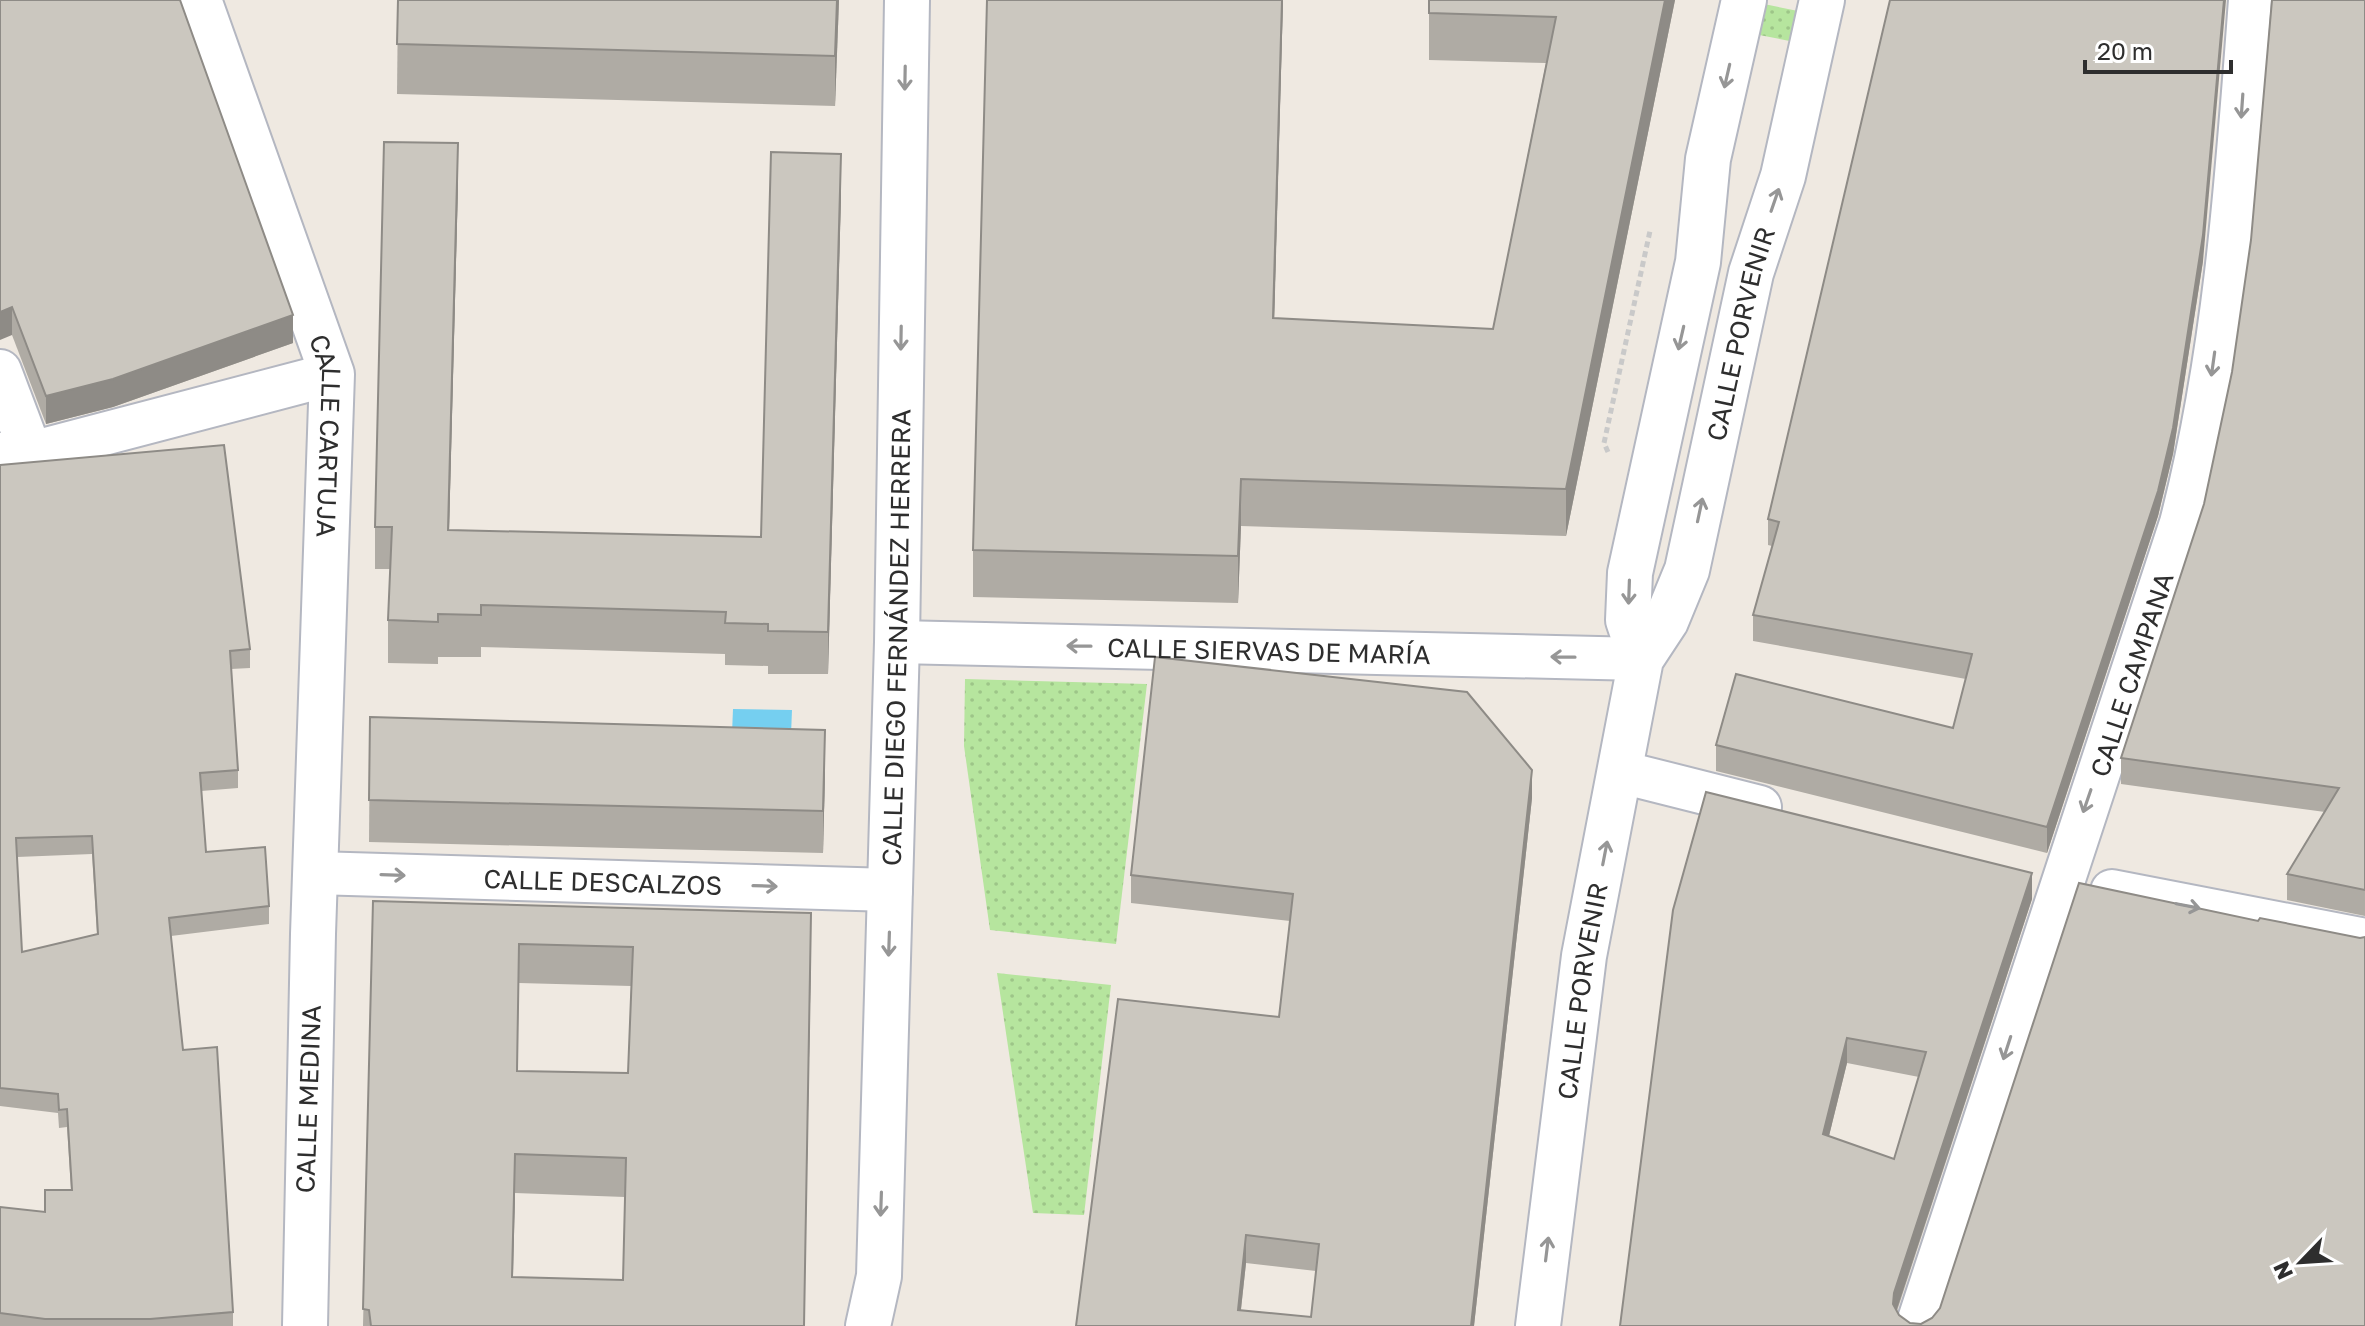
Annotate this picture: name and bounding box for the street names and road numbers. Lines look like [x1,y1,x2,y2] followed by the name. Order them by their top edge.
[1700,223,1781,444] street label: CALLE PORVENIR
[304,330,348,538] street label: CALLE CARTUJA
[875,409,916,866] street label: CALLE DIEGO FERNÁNDEZ HERRERA
[2083,568,2179,780] street label: CALLE CAMPANA
[1107,631,1431,670] street label: CALLE SIERVAS DE MARÍA
[483,862,723,901] street label: CALLE DESCALZOS
[1551,880,1613,1101] street label: CALLE PORVENIR
[289,1004,327,1194] street label: CALLE MEDINA

